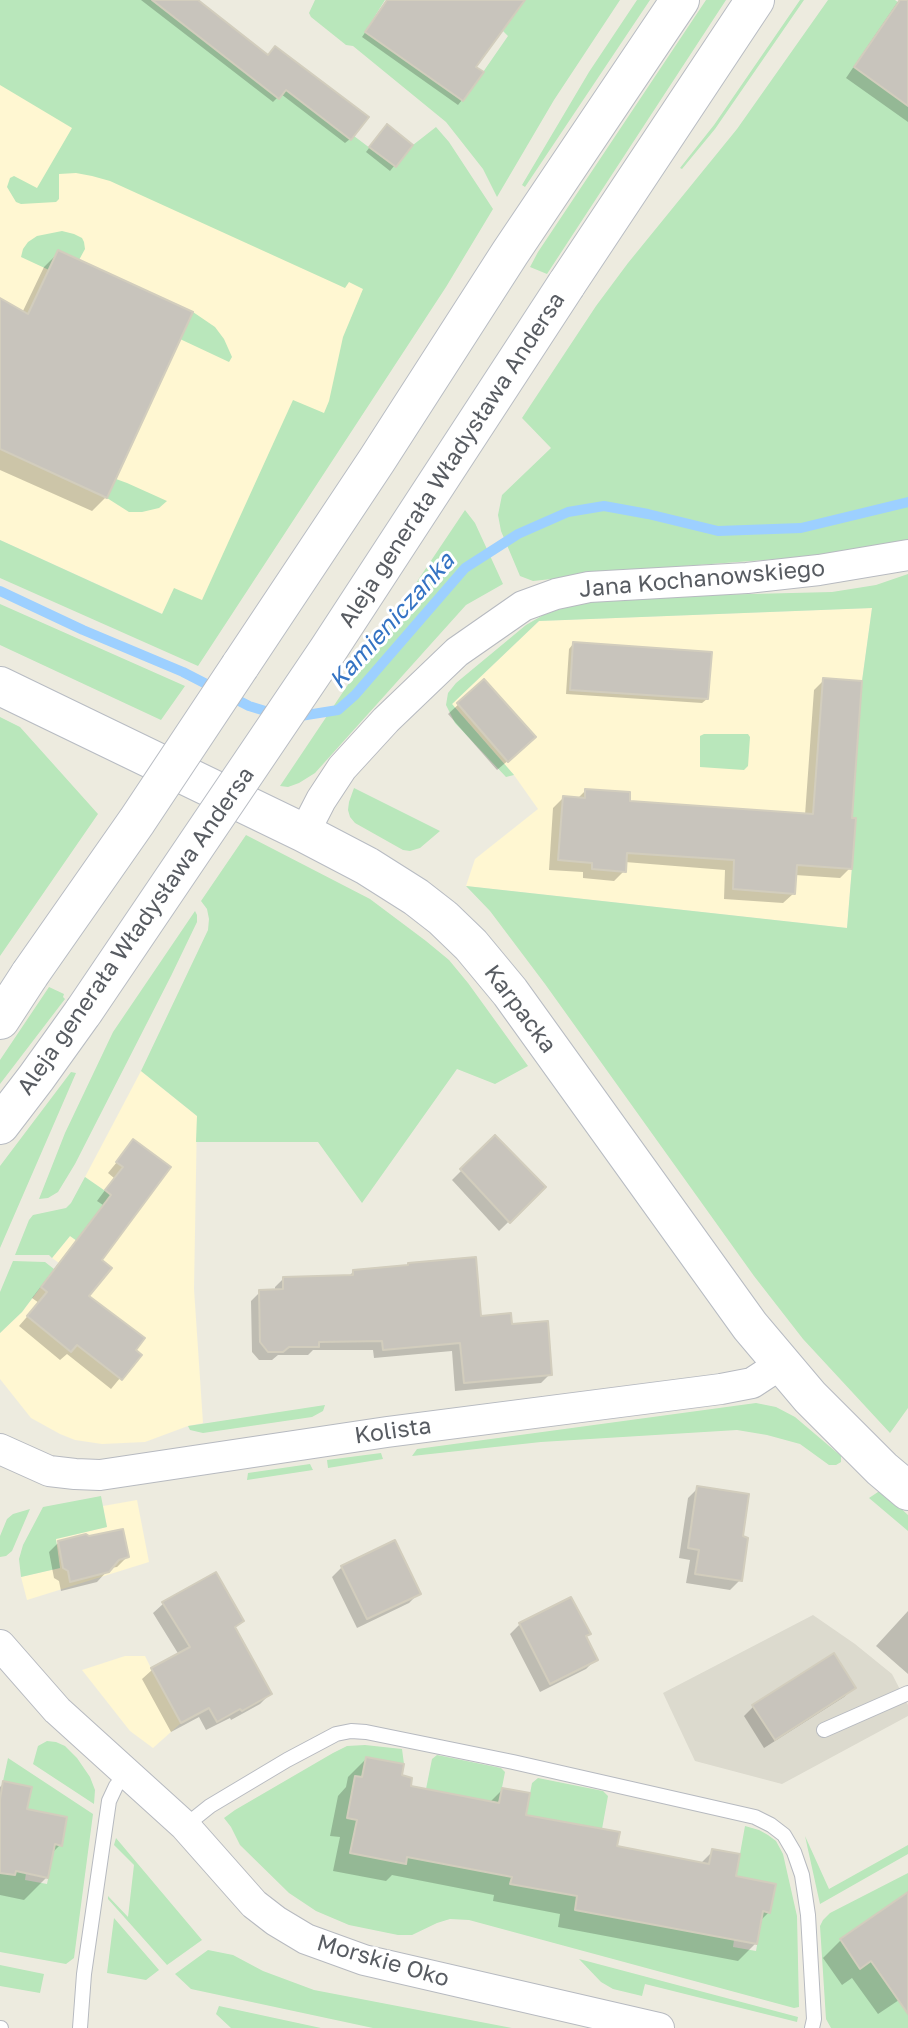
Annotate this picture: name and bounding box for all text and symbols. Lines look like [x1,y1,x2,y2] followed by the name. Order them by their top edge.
[333,287,571,633] street label: Aleja generała Władysława Andersa
[323,547,461,695] water label: Kamieniczanka
[578,555,826,603] street label: Jana Kochanowskiego
[12,762,260,1100] street label: Aleja generała Władysława Andersa
[478,960,562,1058] street label: Karpacka
[353,1412,433,1450] street label: Kolista
[314,1929,452,1993] street label: Morskie Oko

